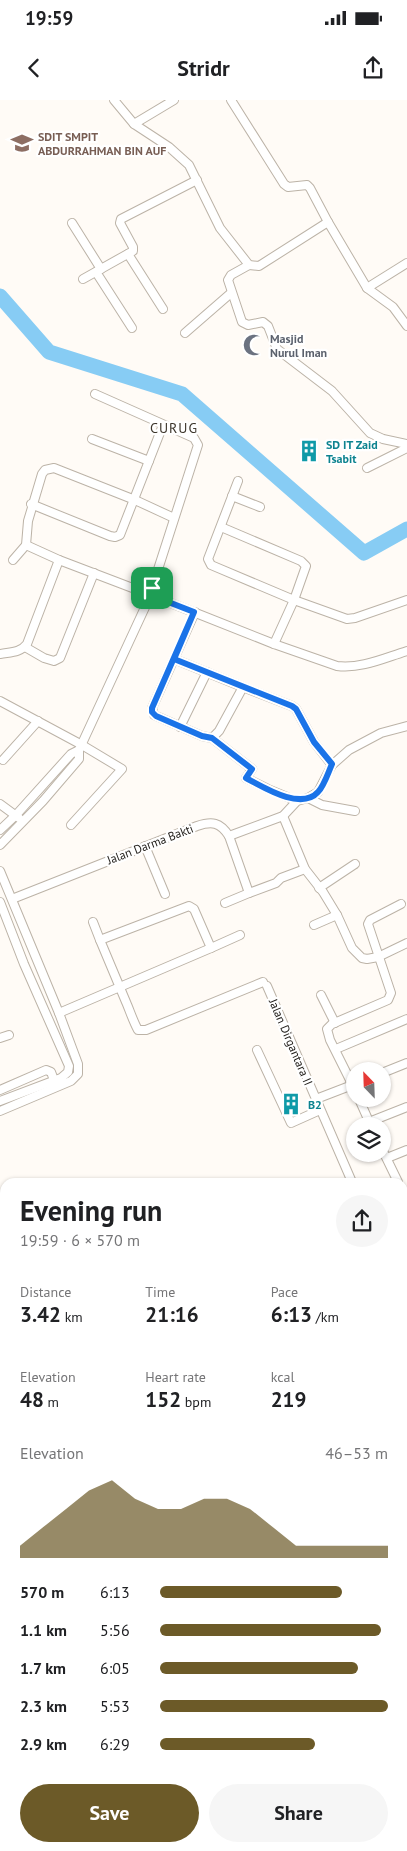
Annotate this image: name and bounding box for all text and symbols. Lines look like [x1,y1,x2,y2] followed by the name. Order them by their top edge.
[25,6,73,30] text: 19:59
[20,54,48,82] icon: back
[177,54,230,82] text: Stridr
[359,54,387,82] icon: share
[38,129,166,158] place label: SDIT SMPIT ABDURRAHMAN BIN AUF
[9,130,35,156] school or university icon: SDIT SMPIT ABDURRAHMAN BIN AUF
[270,331,327,360] place label: Masjid Nurul Iman
[241,332,267,358] mosque icon: Masjid Nurul Iman
[150,419,198,437] district label: CURUG
[326,437,378,466] place label: SD IT Zaid Tsabit
[296,438,322,464] building icon: SD IT Zaid Tsabit
[131,567,173,609] pin
[138,574,166,602] icon: arrive
[104,821,195,868] street label: Jalan Darma Bakti
[266,995,316,1088] street label: Jalan Dirgantara II
[346,1062,391,1108] north arrow
[346,1062,391,1162] map controls
[278,1091,304,1117] building icon: B2
[308,1097,322,1112] place label: B2
[346,1117,391,1162] button: layers
[20,1192,162,1229] text: Evening run
[336,1195,388,1247] button: share
[20,1230,140,1250] text: 19:59 · 6 × 570 m
[20,1283,71,1301] text: Distance
[145,1283,175,1301] text: Time
[271,1283,298,1301] text: Pace
[20,1301,61,1328] text: 3.42
[145,1301,199,1328] text: 21:16
[271,1301,312,1328] text: 6:13
[61,1308,83,1326] text: km
[312,1308,339,1326] text: /km
[20,1368,76,1386] text: Elevation
[145,1368,206,1386] text: Heart rate
[271,1368,295,1386] text: kcal
[20,1386,44,1413] text: 48
[145,1386,181,1413] text: 152
[271,1386,306,1413] text: 219
[44,1393,59,1411] text: m
[181,1393,211,1411] text: bpm
[20,1443,84,1463] text: Elevation
[325,1443,388,1463] text: 46–53 m
[20,1582,64,1602] text: 570 m
[100,1582,130,1602] text: 6:13
[20,1620,67,1640] text: 1.1 km
[100,1620,130,1640] text: 5:56
[20,1658,66,1678] text: 1.7 km
[100,1658,130,1678] text: 6:05
[20,1696,67,1716] text: 2.3 km
[100,1696,130,1716] text: 5:53
[20,1734,67,1754] text: 2.9 km
[100,1734,130,1754] text: 6:29
[20,1784,199,1842] button: Save
[209,1784,388,1842] button: Share

